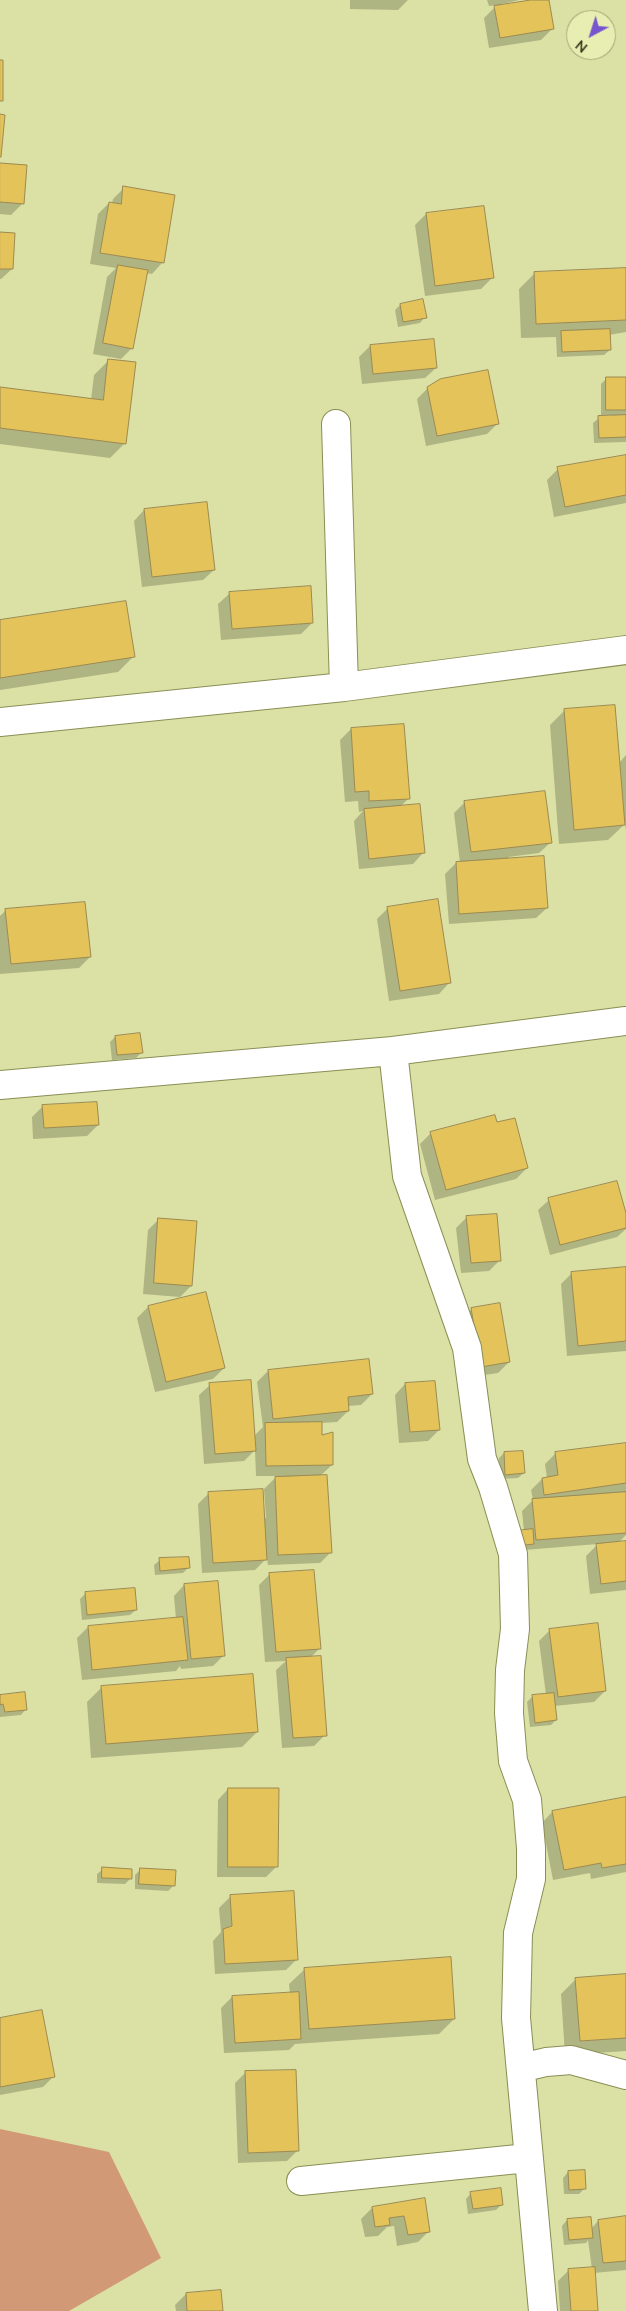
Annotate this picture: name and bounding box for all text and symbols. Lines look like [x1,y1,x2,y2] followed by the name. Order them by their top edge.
[566,10,616,60] north arrow
[572,35,592,57] text: N

